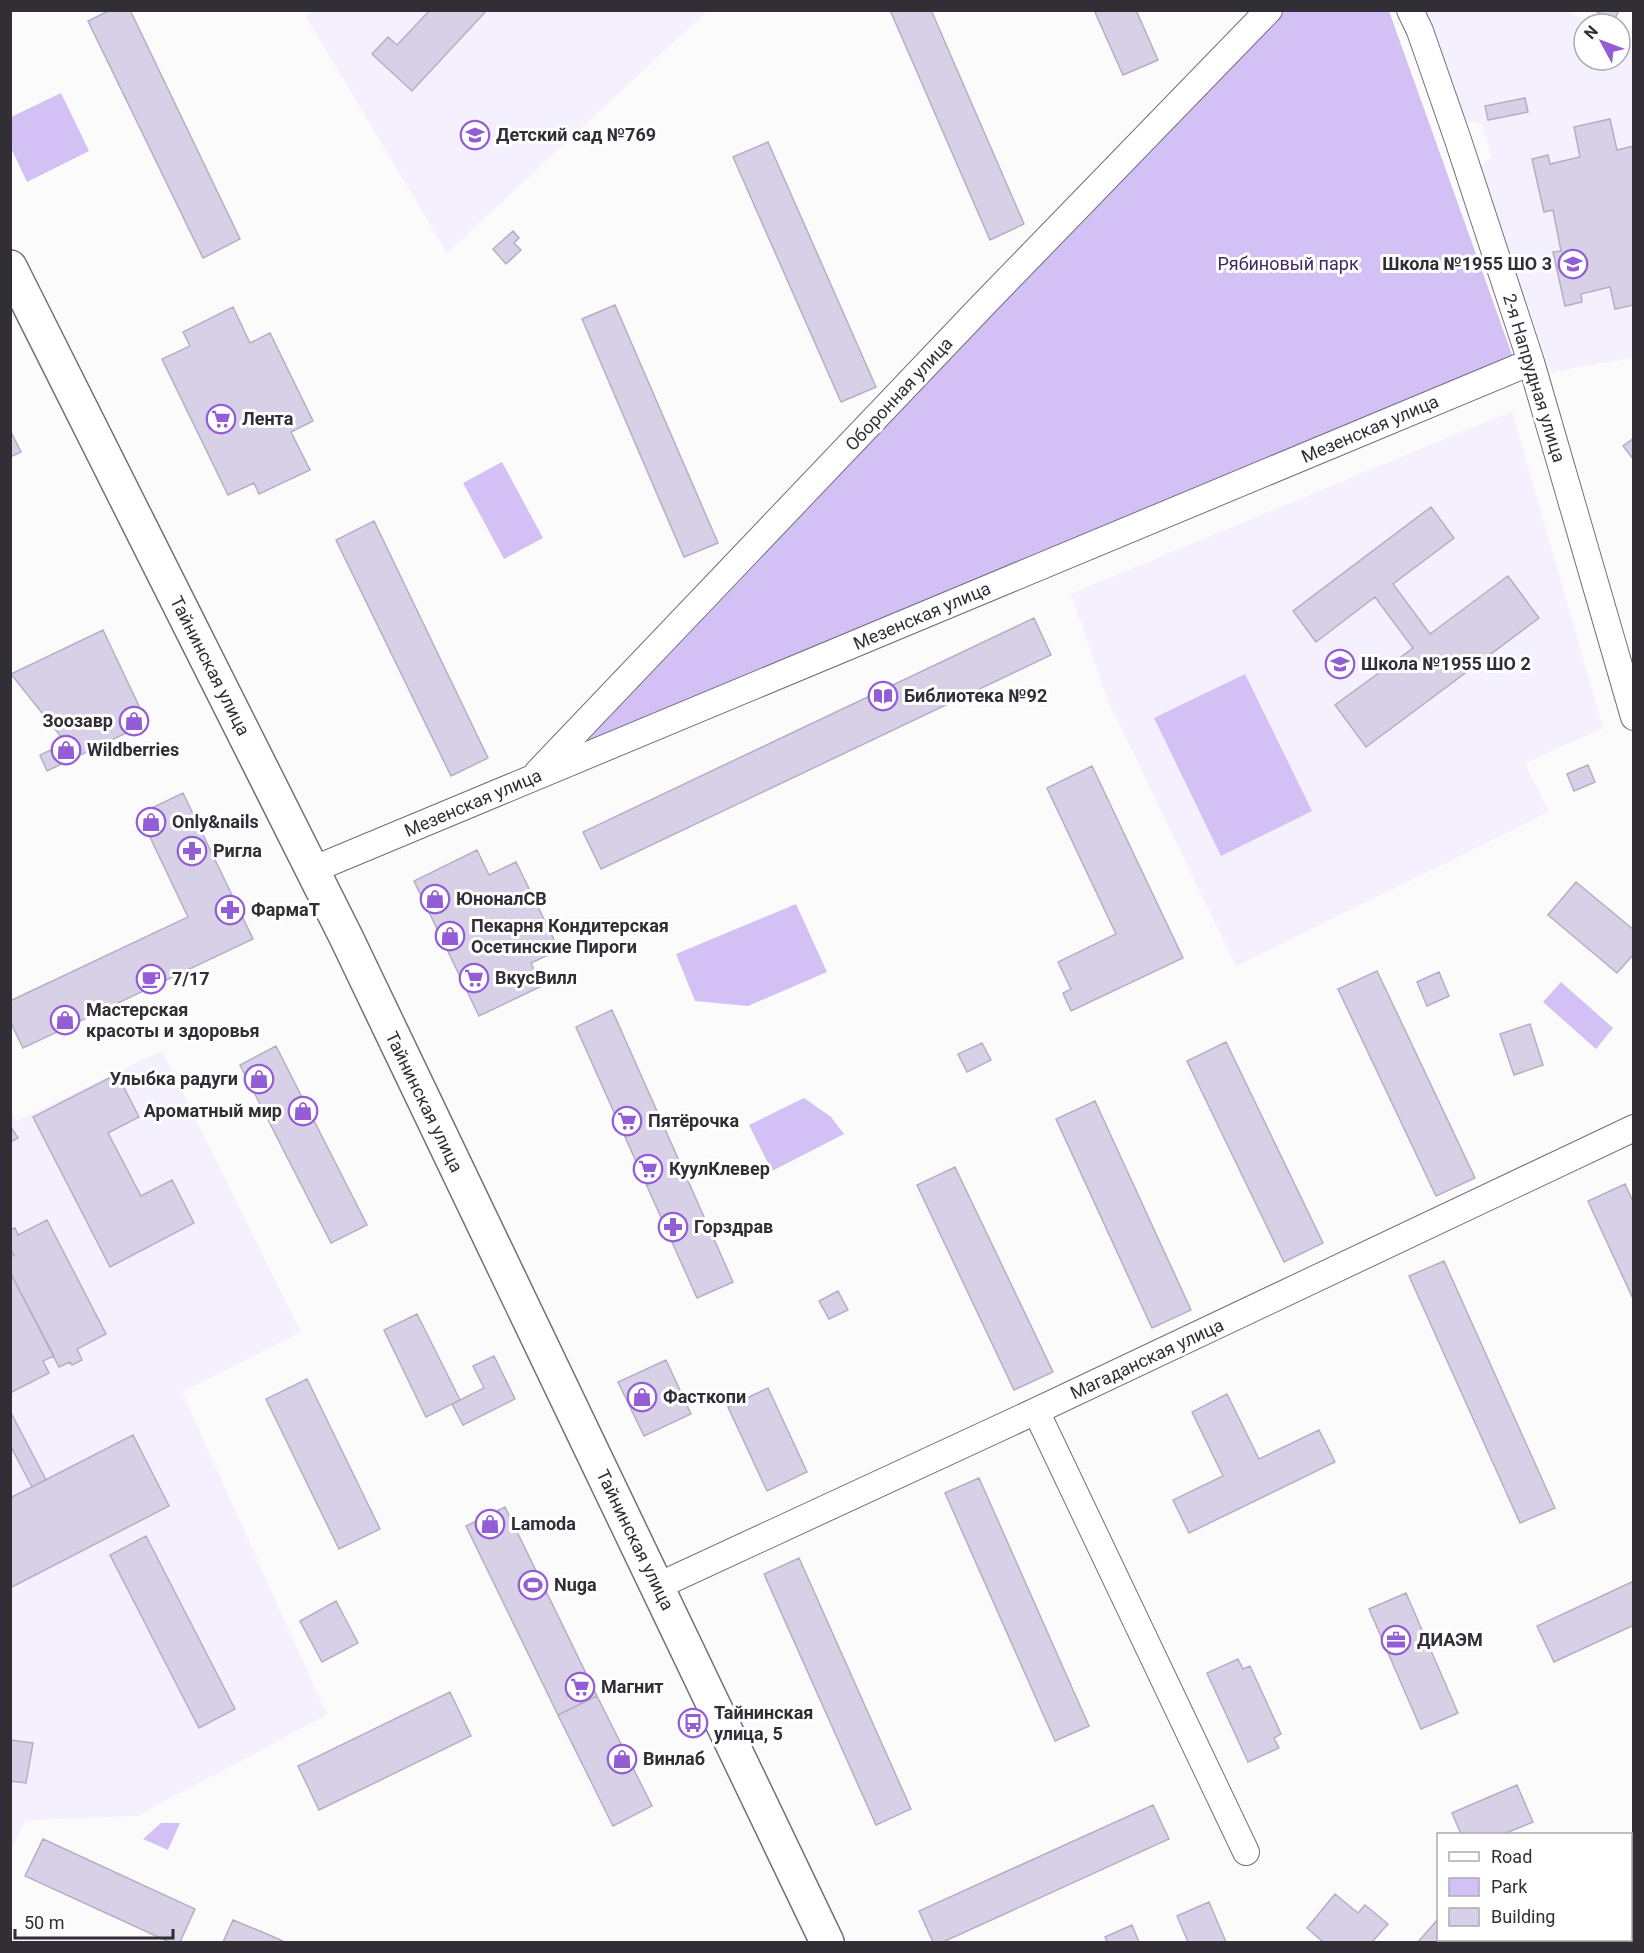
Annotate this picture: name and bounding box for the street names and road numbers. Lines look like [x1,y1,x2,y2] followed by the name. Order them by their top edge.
[1499,291,1570,465] street label: 2-я Напрудная улица
[841,333,957,455] street label: Оборонная улица
[1298,390,1442,467] street label: Мезенская улица
[850,577,994,654] street label: Мезенская улица
[166,592,255,739] street label: Тайнинская улица
[401,764,545,841] street label: Мезенская улица
[381,1028,468,1175] street label: Тайнинская улица
[1067,1314,1227,1403] street label: Магаданская улица
[592,1466,679,1613] street label: Тайнинская улица

